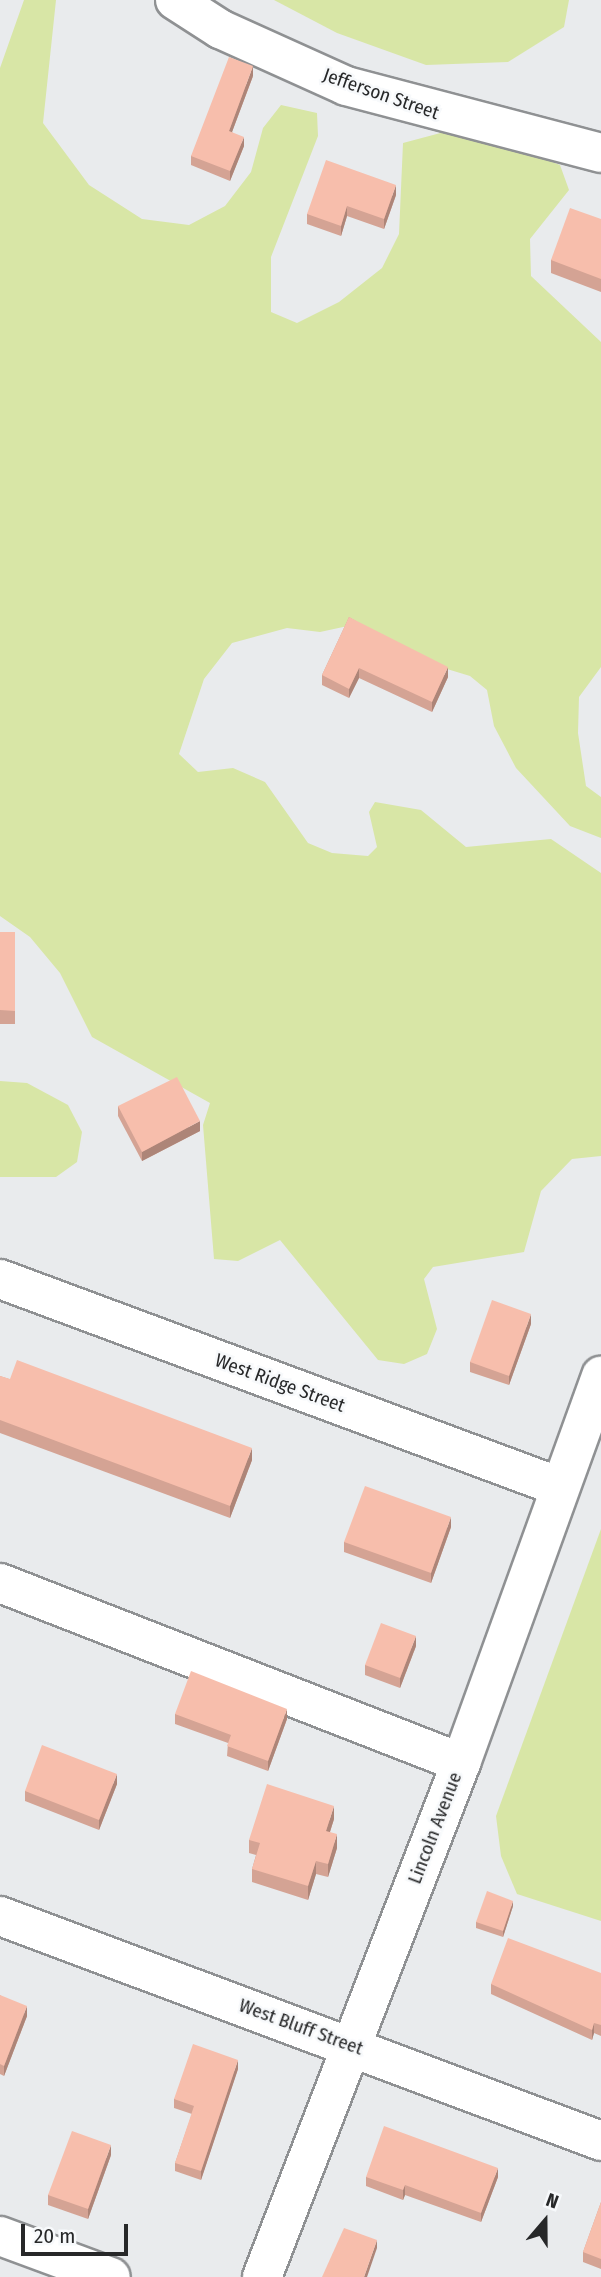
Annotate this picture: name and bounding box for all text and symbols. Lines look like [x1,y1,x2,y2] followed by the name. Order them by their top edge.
[320,64,442,124] street label: Jefferson Street
[212,1349,348,1417] street label: West Ridge Street
[403,1769,467,1887] street label: Lincoln Avenue
[236,1994,366,2060] street label: West Bluff Street
[510,2186,580,2256] north arrow
[543,2188,562,2214] text: N
[24,2210,131,2254] scale bar
[34,2223,75,2249] text: 20 m

